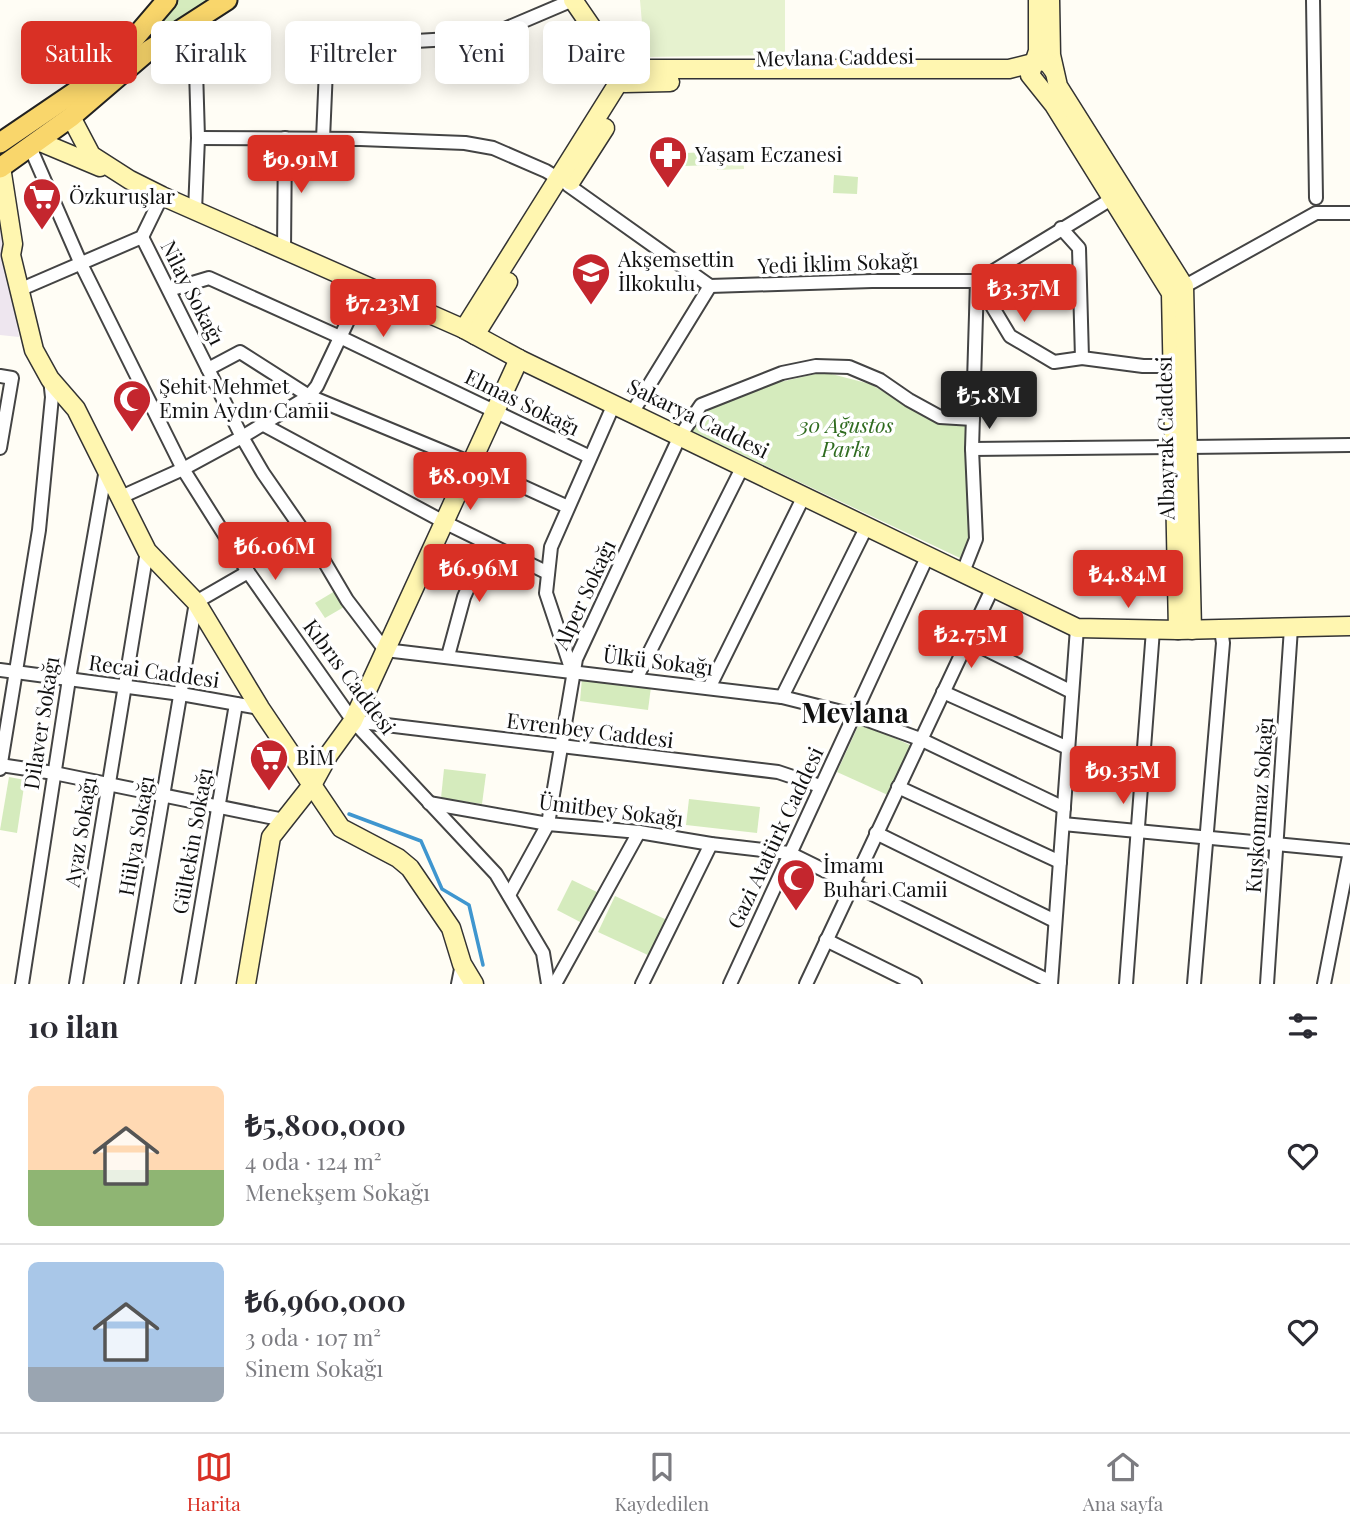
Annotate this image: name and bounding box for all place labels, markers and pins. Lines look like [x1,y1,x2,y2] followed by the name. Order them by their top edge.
[647,134,689,189] pharmacy icon: Yaşam Eczanesi
[244,136,358,195] pin: ₺9.91M
[694,139,842,167] place label: Yaşam Eczanesi
[21,176,63,231] supermarket icon: Özkuruşlar
[69,181,176,209] place label: Özkuruşlar
[617,244,735,296] place label: Akşemsettin İlkokulu
[570,251,612,306] school or university icon: Akşemsettin İlkokulu
[967,264,1081,324] pin: ₺3.37M
[326,280,440,339] pin: ₺7.23M
[159,371,329,423] place label: Şehit Mehmet Emin Aydın Camii
[940,372,1038,431] pin: ₺5.8M
[111,378,153,433] mosque icon: Şehit Mehmet Emin Aydın Camii
[413,452,527,512] pin: ₺8.09M
[218,522,332,582] pin: ₺6.06M
[422,544,536,604] pin: ₺6.96M
[1071,550,1185,610] pin: ₺4.84M
[914,610,1028,670] pin: ₺2.75M
[248,737,290,792] supermarket icon: BİM
[296,742,334,770] place label: BİM
[1066,746,1180,806] pin: ₺9.35M
[823,850,948,902] place label: İmamı Buhari Camii
[775,857,817,912] mosque icon: İmamı Buhari Camii

